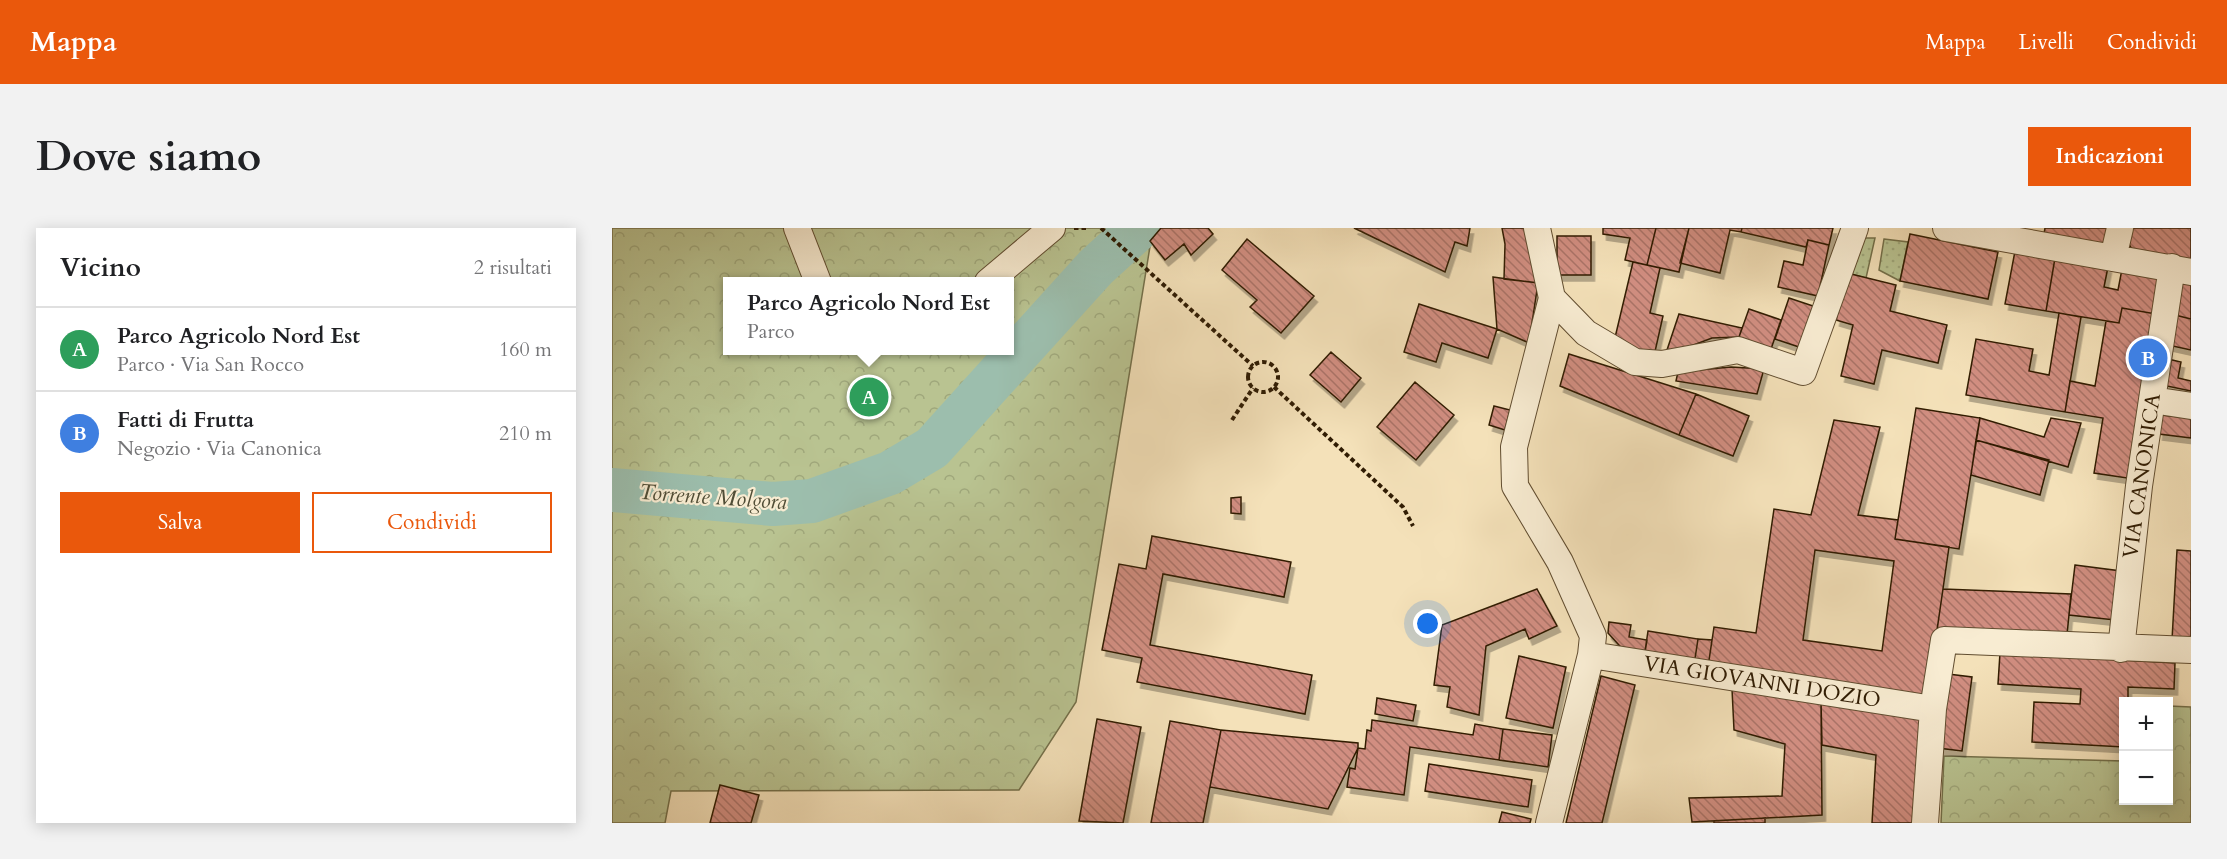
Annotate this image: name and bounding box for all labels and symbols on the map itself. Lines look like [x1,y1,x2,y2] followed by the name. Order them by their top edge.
[2128,336,2168,380] pin: B
[850,374,888,420] pin: A
[2116,392,2168,560] street label: VIA CANONICA
[638,477,788,517] water label: Torrente Molgora
[1413,609,1442,638] your location
[1641,649,1883,715] street label: VIA GIOVANNI DOZIO

